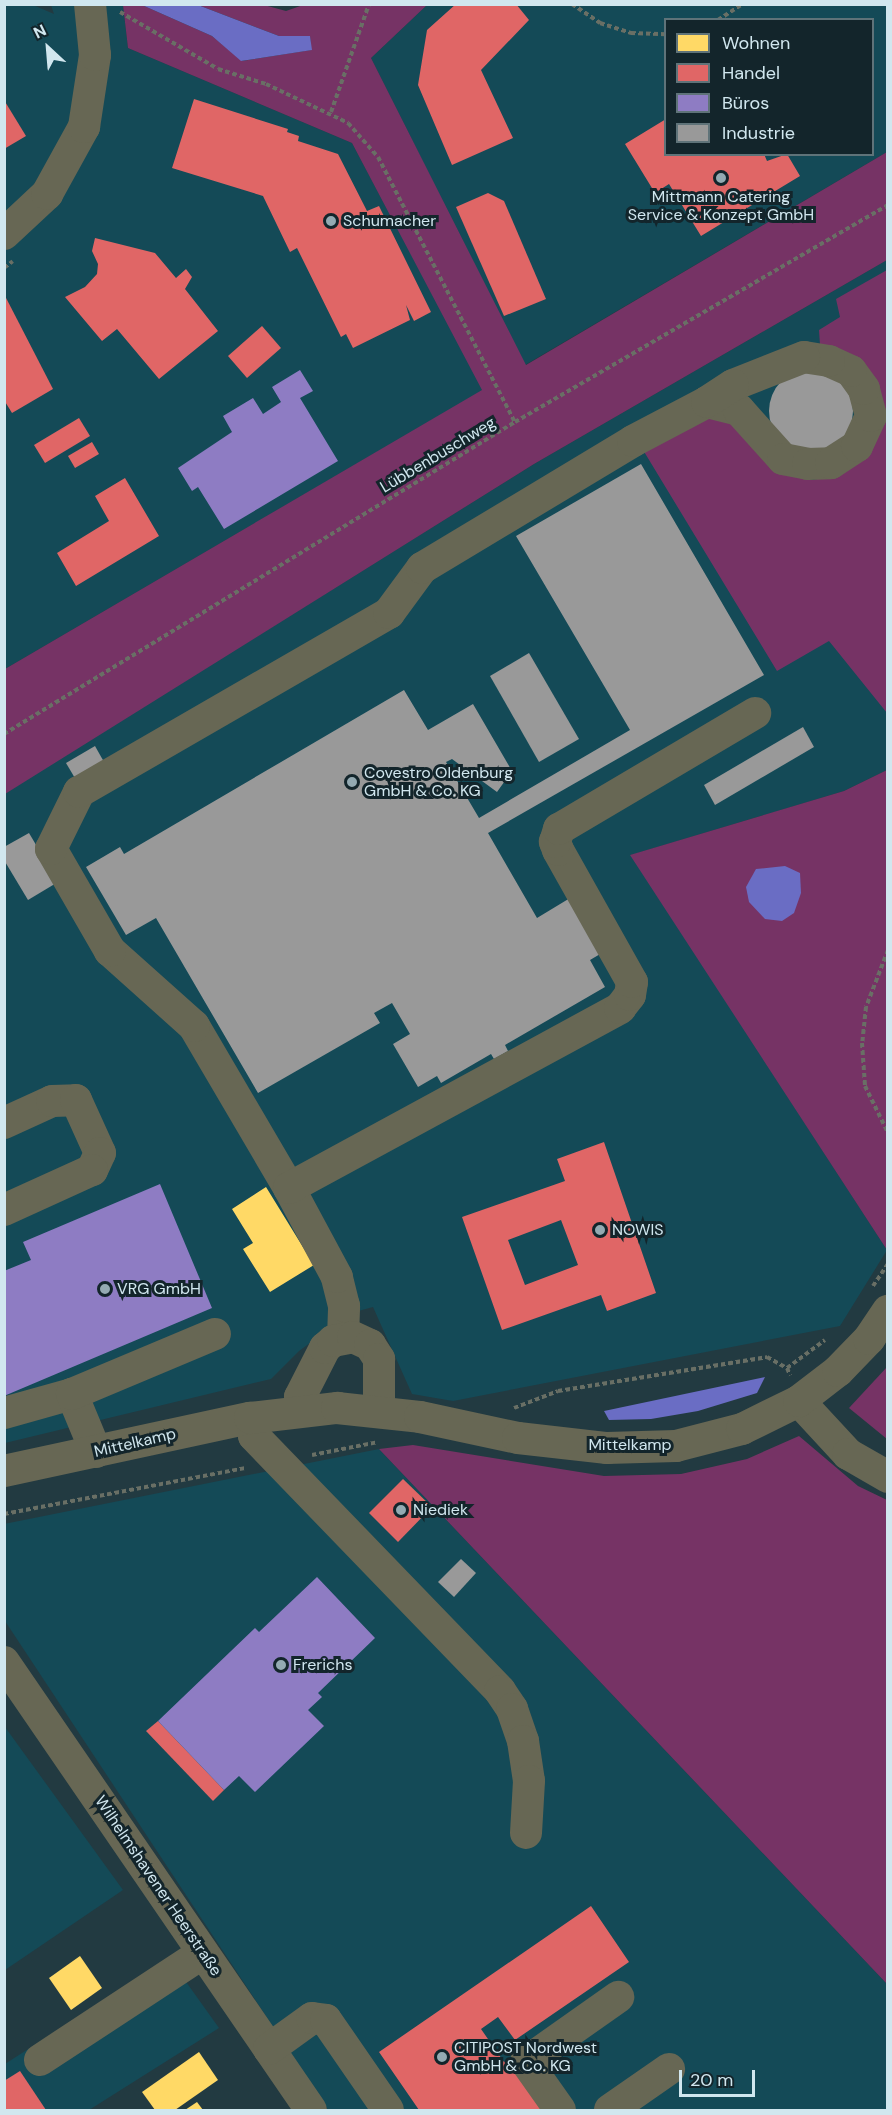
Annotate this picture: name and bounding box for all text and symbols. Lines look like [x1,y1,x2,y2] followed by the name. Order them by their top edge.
[18,18,78,78] north arrow
[664,18,874,156] legend
[30,19,50,43] text: N
[722,31,790,55] text: Wohnen
[722,61,780,85] text: Handel
[722,91,769,115] text: Büros
[722,121,795,145] text: Industrie
[714,171,728,185] marker: Mittmann Catering Service & Konzept GmbH
[628,187,814,225] place label: Mittmann Catering Service & Konzept GmbH
[343,211,436,231] place label: Schumacher
[324,214,338,228] marker: Schumacher
[377,413,499,497] street label: Lübbenbuschweg
[364,763,513,801] place label: Covestro Oldenburg GmbH & Co. KG
[345,775,359,789] marker: Covestro Oldenburg GmbH & Co. KG
[612,1220,664,1240] place label: NOWIS
[593,1223,607,1237] marker: NOWIS
[117,1279,201,1299] place label: VRG GmbH
[98,1282,112,1296] marker: VRG GmbH
[92,1424,178,1462] street label: Mittelkamp
[588,1435,672,1455] street label: Mittelkamp
[413,1500,468,1520] place label: Niediek
[394,1503,408,1517] marker: Niediek
[293,1655,352,1675] place label: Frerichs
[274,1658,288,1672] marker: Frerichs
[90,1792,226,1980] street label: Wilhelmshavener Heerstraße
[454,2038,597,2076] place label: CITIPOST Nordwest GmbH & Co. KG
[435,2050,449,2064] marker: CITIPOST Nordwest GmbH & Co. KG
[682,2058,758,2096] scale bar
[690,2068,733,2092] text: 20 m

